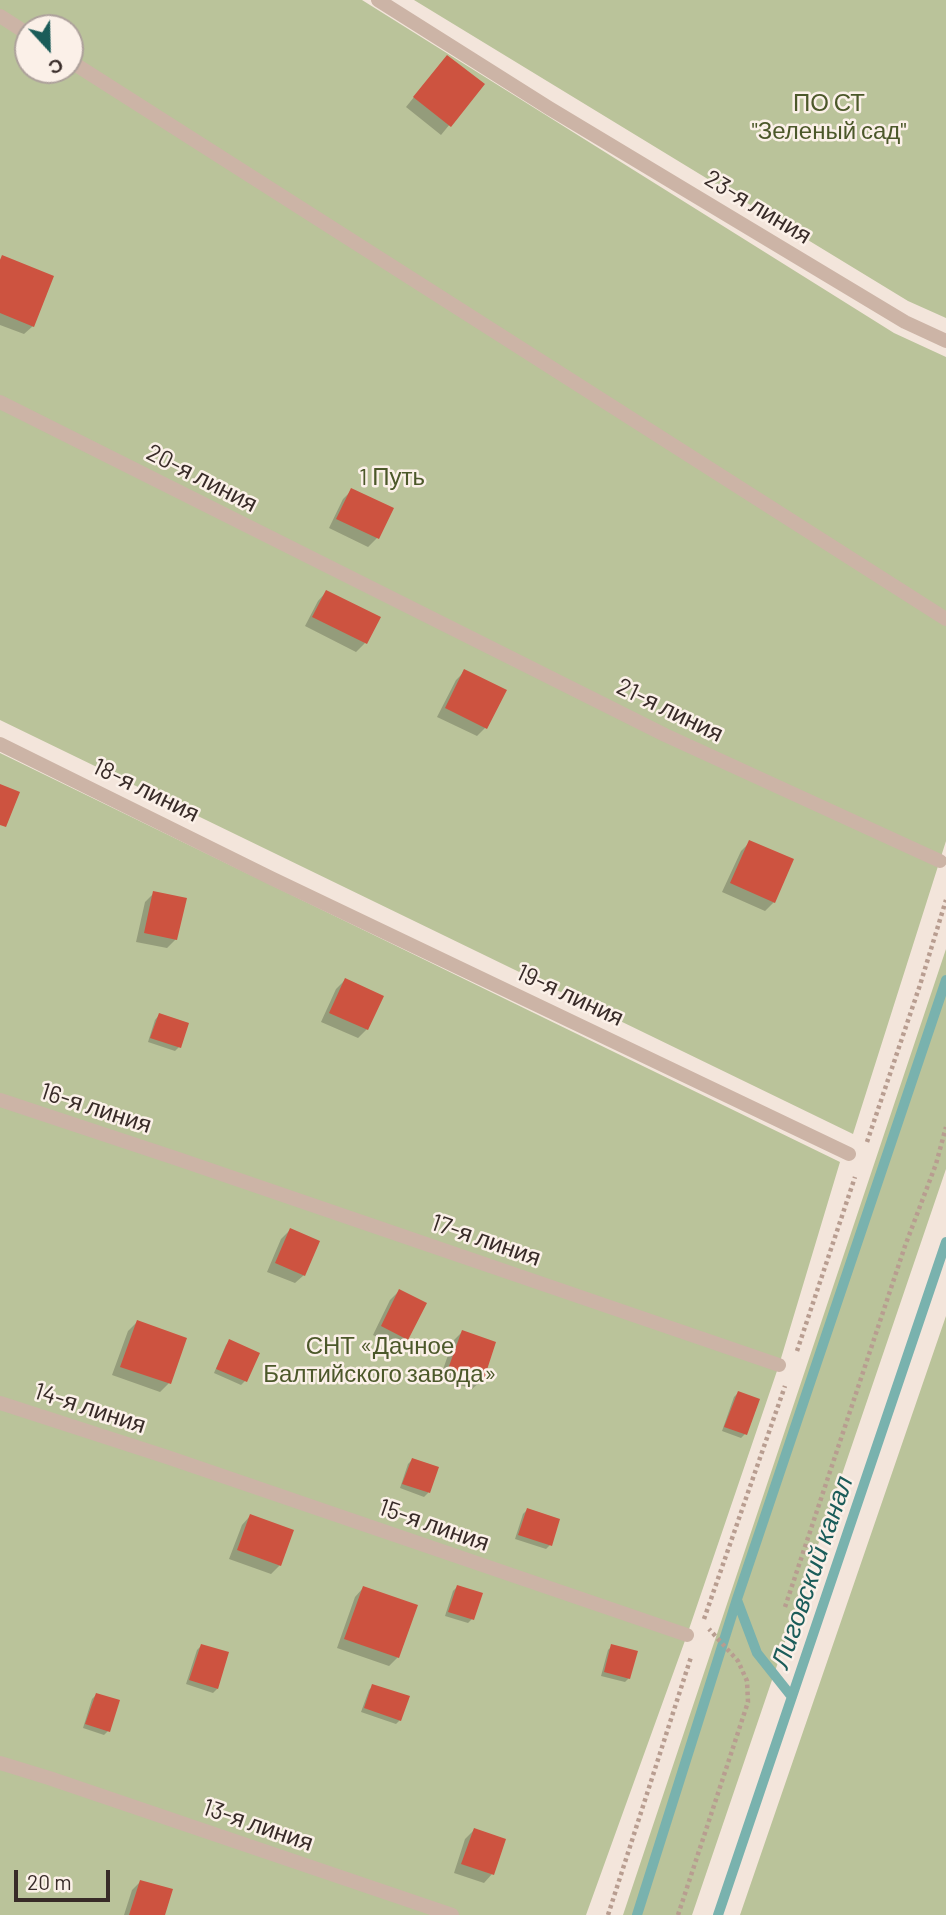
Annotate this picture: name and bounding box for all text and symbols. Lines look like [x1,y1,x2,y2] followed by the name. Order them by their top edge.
[14,14,84,84] north arrow
[46,54,67,80] text: С
[751,89,907,145] park label: ПО СТ "Зеленый сад"
[699,164,817,250] street label: 23-я линия
[142,438,262,518] street label: 20-я линия
[359,463,425,491] park label: 1 Путь
[612,672,728,748] street label: 21-я линия
[88,752,204,828] street label: 18-я линия
[512,958,628,1032] street label: 19-я линия
[37,1077,155,1139] street label: 16-я линия
[427,1208,545,1272] street label: 17-я линия
[263,1332,497,1388] park label: СНТ «Дачное Балтийского завода»
[30,1376,150,1440] street label: 14-я линия
[764,1472,860,1672] water label: Лиговский канал
[375,1493,493,1557] street label: 15-я линия
[199,1793,317,1857] street label: 13-я линия
[18,1856,114,1900] scale bar
[27,1869,72,1894] text: 20 m

